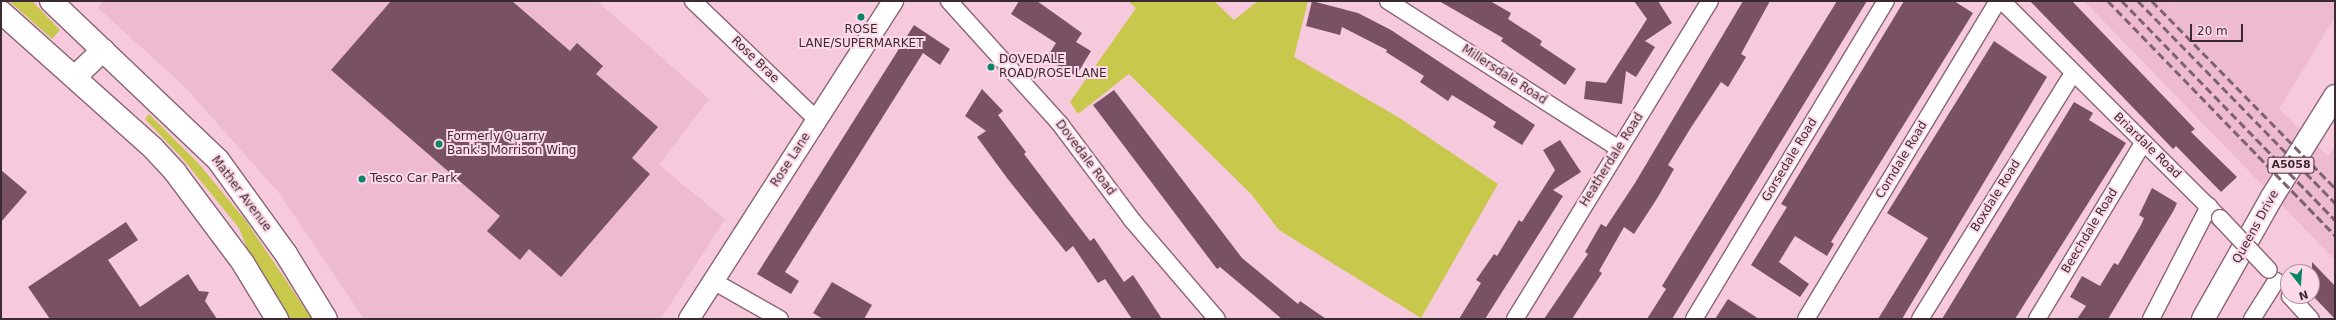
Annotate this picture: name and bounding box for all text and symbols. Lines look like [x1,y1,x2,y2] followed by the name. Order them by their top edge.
[856,12,866,22] marker: ROSE LANE/SUPERMARKET
[2192,16,2245,42] scale bar
[798,23,924,51] place label: ROSE LANE/SUPERMARKET
[2197,24,2228,38] text: 20 m
[728,34,782,86] street label: Rose Brae
[1459,42,1549,108] street label: Millersdale Road
[999,53,1107,81] place label: DOVEDALE ROAD/ROSE LANE
[986,62,996,72] marker: DOVEDALE ROAD/ROSE LANE
[1577,110,1647,210] street label: Heatherdale Road
[2110,110,2184,182] street label: Briardale Road
[1759,116,1821,204] street label: Gorsedale Road
[1052,117,1118,199] street label: Dovedale Road
[1873,119,1931,201] street label: Corndale Road
[447,130,576,158] place label: Formerly Quarry Bank's Morrison Wing
[768,130,814,190] street label: Rose Lane
[434,139,444,149] marker: Formerly Quarry Bank's Morrison Wing
[208,153,274,235] street label: Mather Avenue
[2267,156,2315,174] road number: A5058
[1968,157,2024,235] street label: Boxdale Road
[370,172,457,186] place label: Tesco Car Park
[357,174,367,184] marker: Tesco Car Park
[2059,186,2121,276] street label: Beechdale Road
[2230,188,2282,266] street label: Queens Drive
[2280,264,2320,304] north arrow
[2297,287,2310,303] text: N

